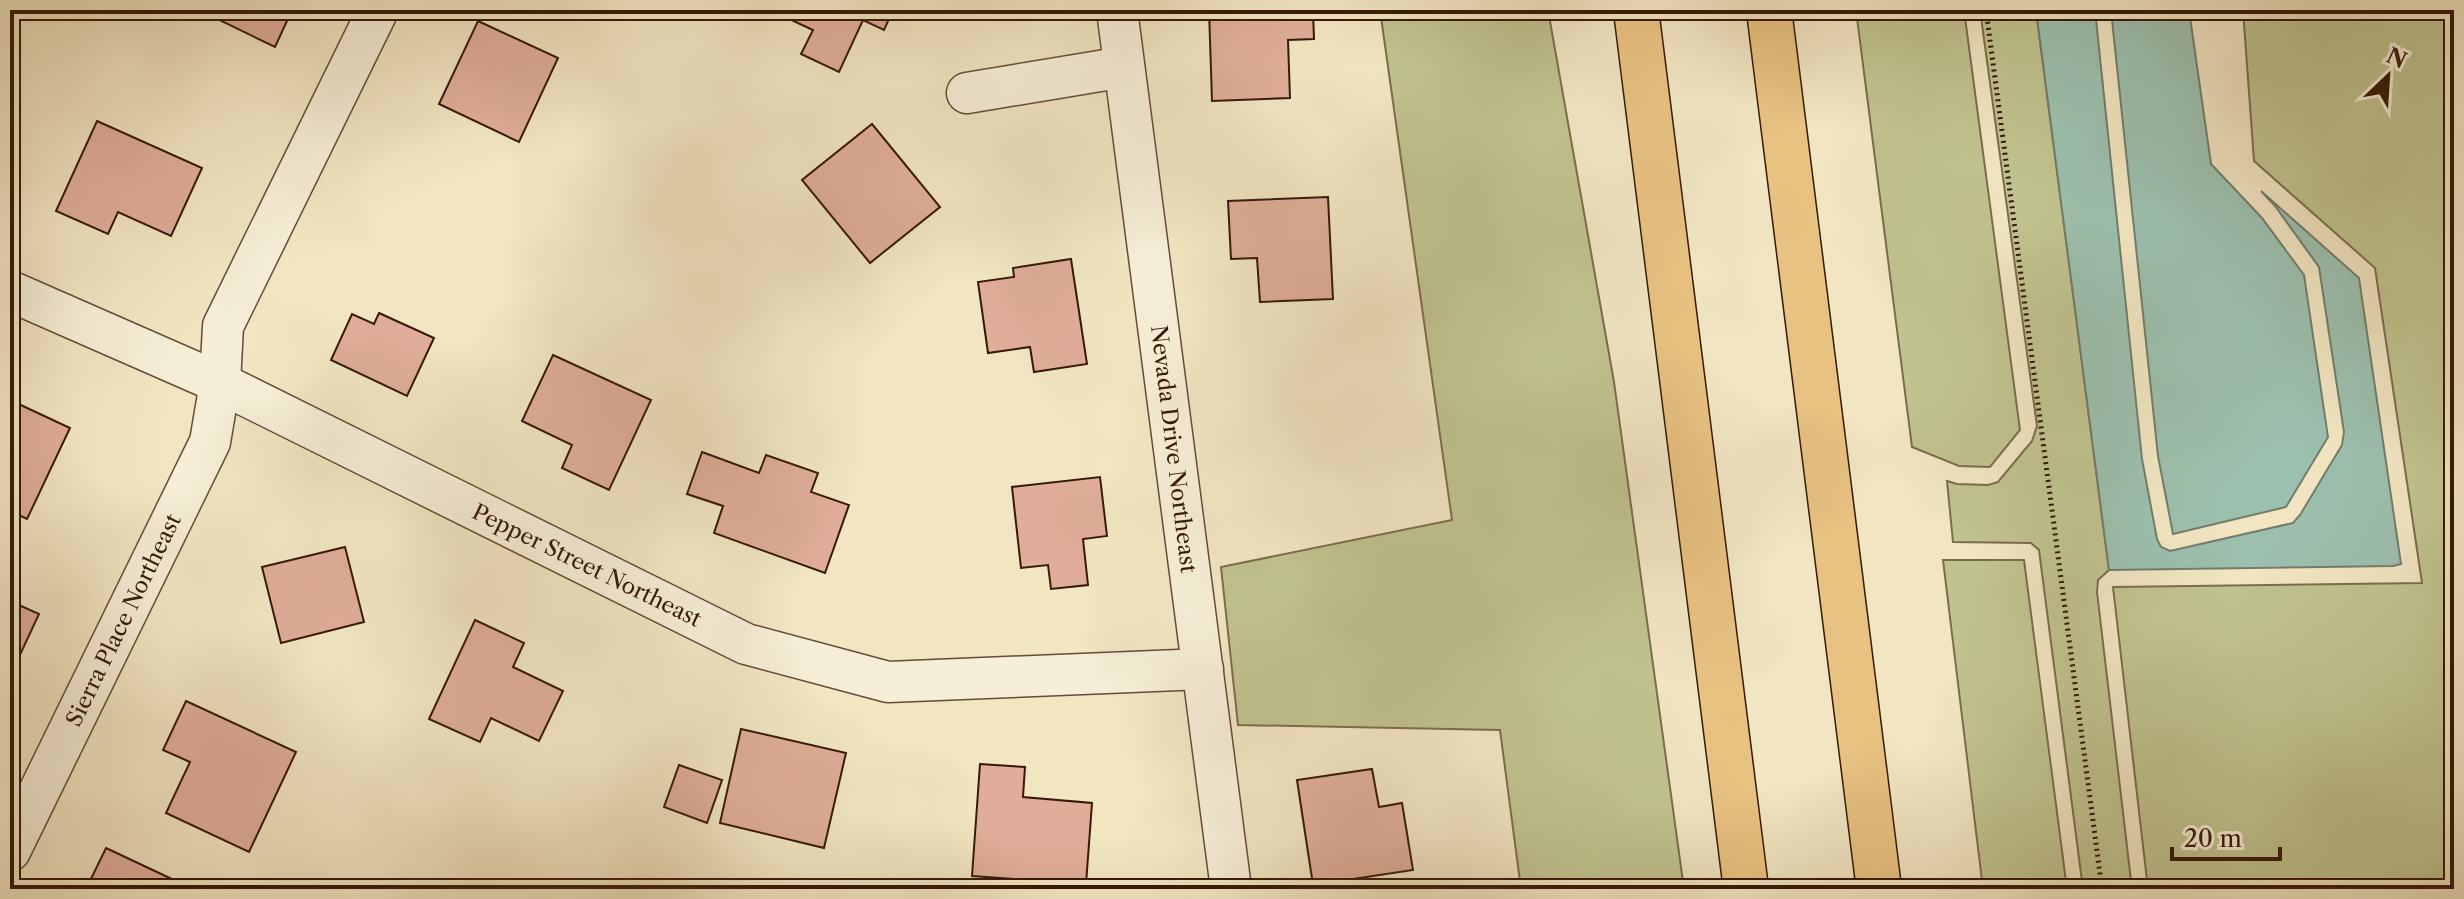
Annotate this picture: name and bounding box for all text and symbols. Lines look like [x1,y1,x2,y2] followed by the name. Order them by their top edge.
[2348,36,2428,116] north arrow
[2382,42,2411,75] text: N
[1145,324,1202,575] street label: Nevada Drive Northeast
[468,498,706,633] street label: Pepper Street Northeast
[60,509,187,731] street label: Sierra Place Northeast
[2172,811,2280,861] scale bar
[2184,824,2242,853] text: 20 m

